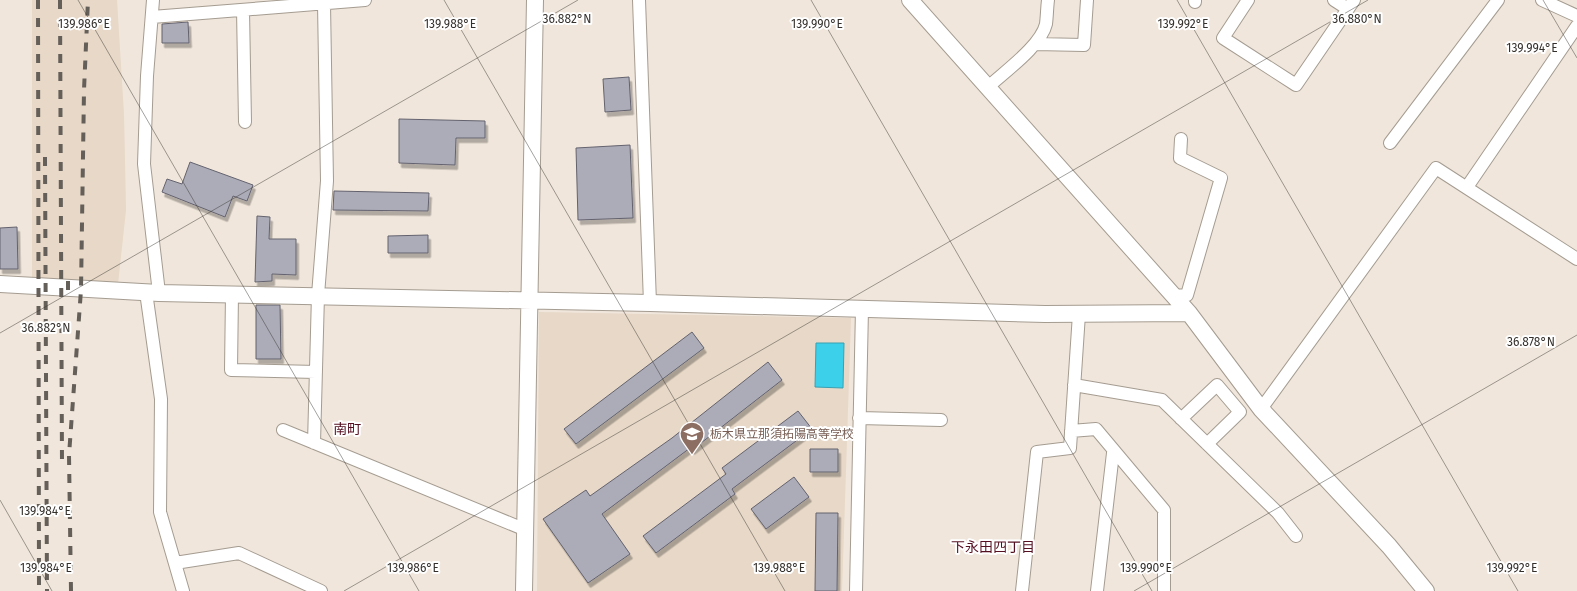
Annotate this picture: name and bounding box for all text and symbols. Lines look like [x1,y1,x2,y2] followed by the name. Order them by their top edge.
[543,12,591,26] text: 36.882°N
[1332,12,1382,26] text: 36.880°N
[58,17,110,31] text: 139.986°E
[424,17,476,31] text: 139.988°E
[791,17,843,31] text: 139.990°E
[1158,17,1208,31] text: 139.992°E
[1506,41,1558,55] text: 139.994°E
[22,321,70,335] text: 36.882°N
[1507,335,1555,349] text: 36.878°N
[333,421,361,438] district label: 南町
[679,421,705,455] school or university icon: 栃木県立那須拓陽高等学校
[710,427,854,441] place label: 栃木県立那須拓陽高等学校
[19,504,71,518] text: 139.984°E
[951,539,1035,556] district label: 下永田四丁目
[20,561,72,575] text: 139.984°E
[387,561,439,575] text: 139.986°E
[753,561,805,575] text: 139.988°E
[1120,561,1172,575] text: 139.990°E
[1487,561,1537,575] text: 139.992°E

